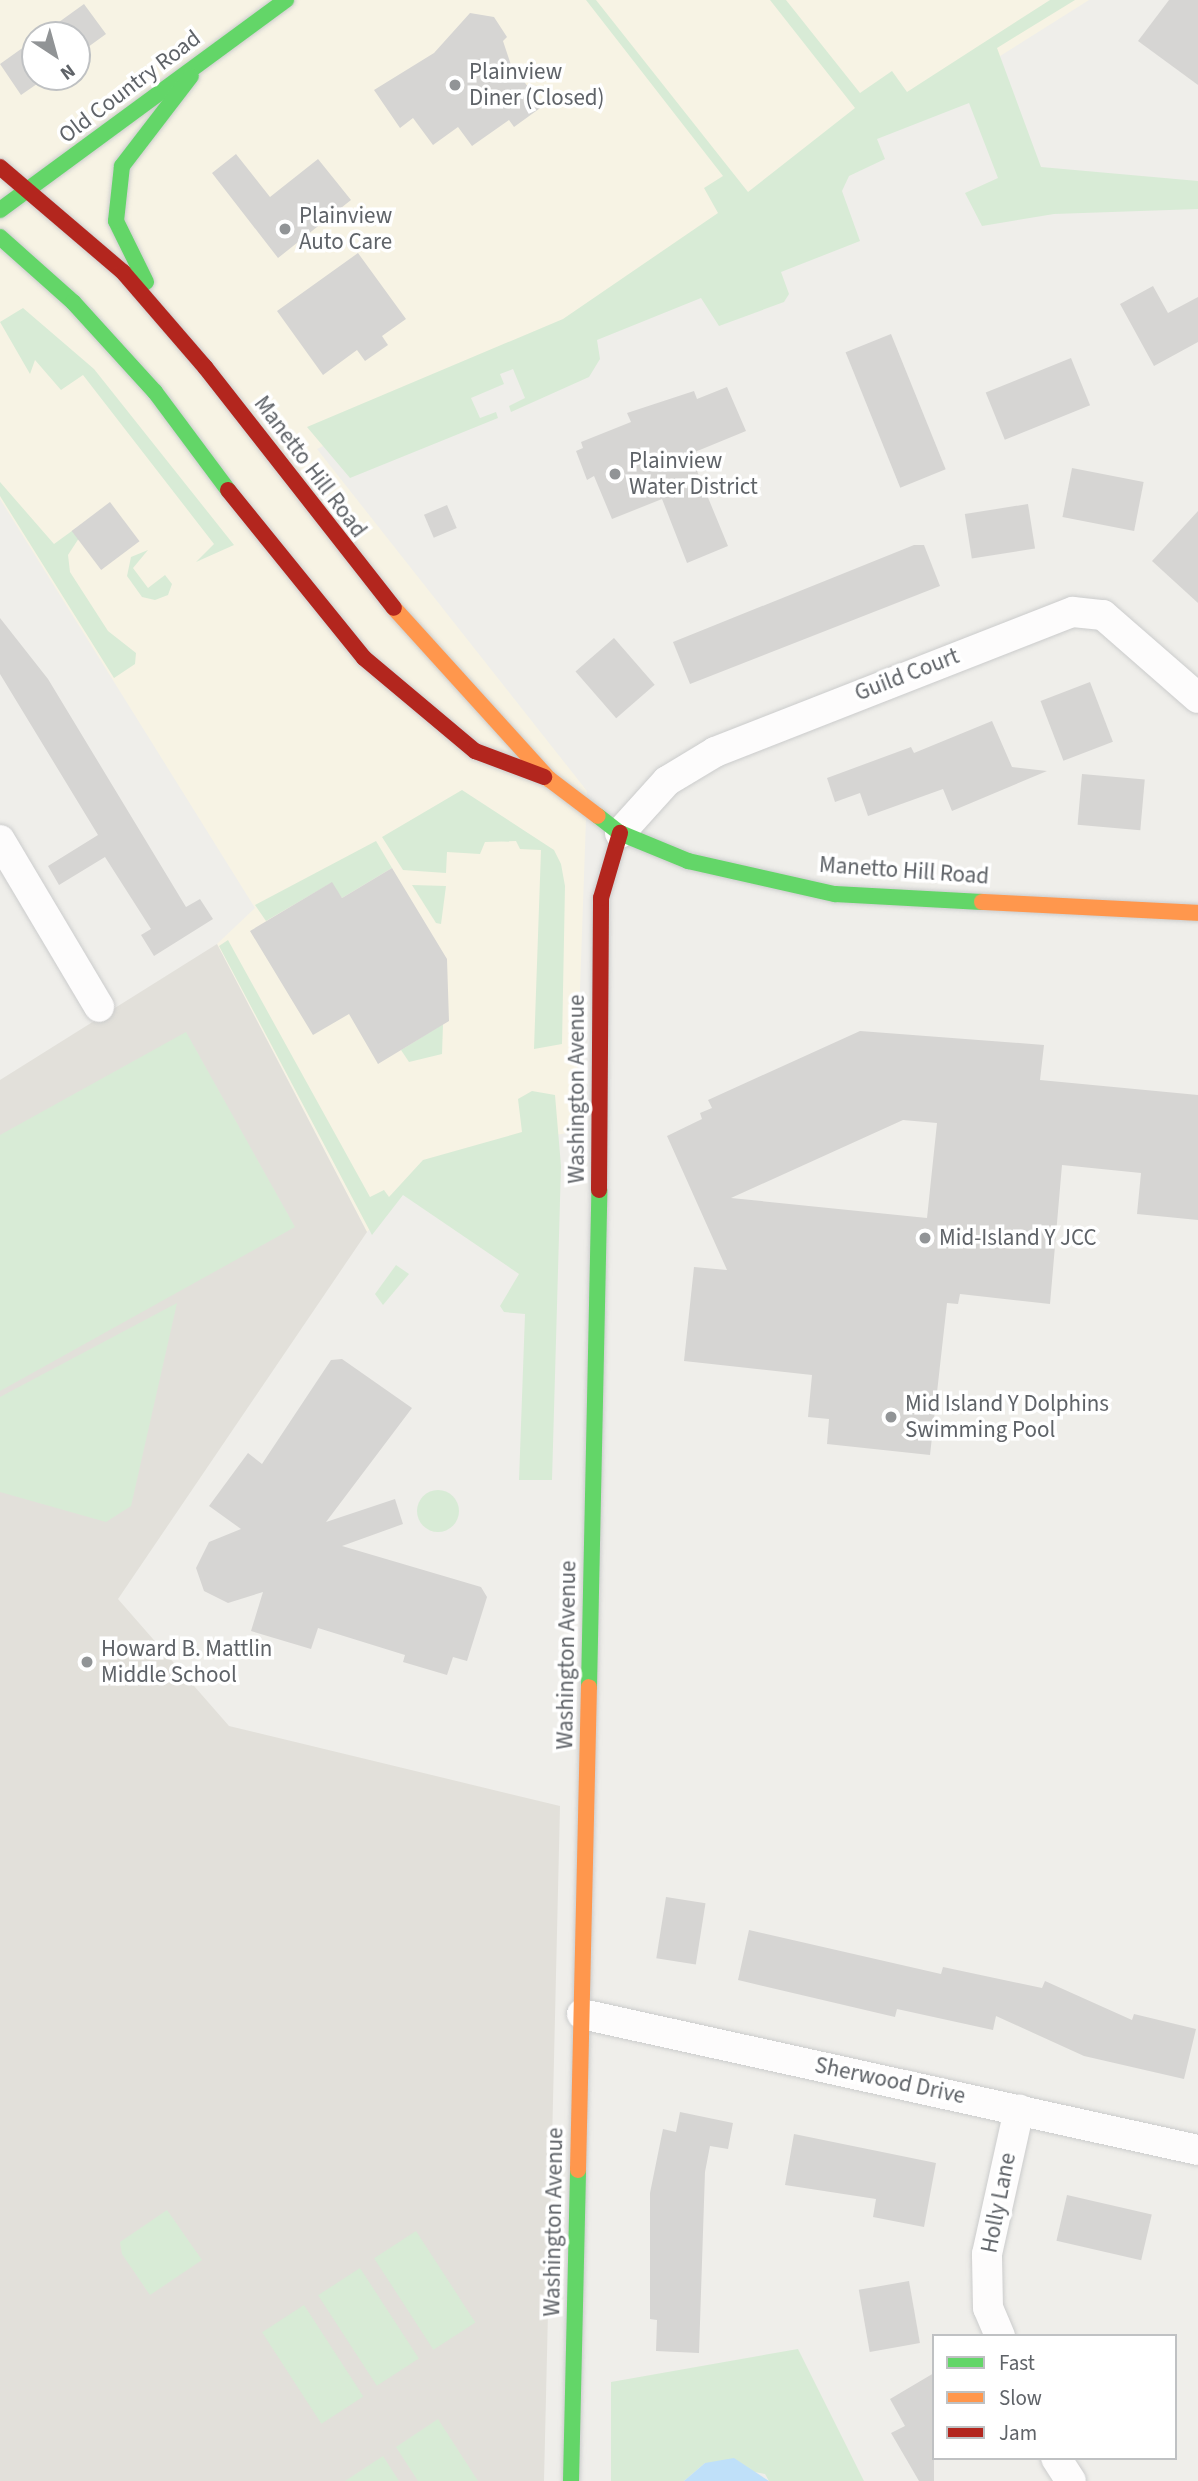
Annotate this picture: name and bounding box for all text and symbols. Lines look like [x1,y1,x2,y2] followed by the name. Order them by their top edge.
[21,21,91,91] north arrow
[54,25,206,149] street label: Old Country Road
[54,57,81,86] text: N
[469,58,605,112] place label: Plainview Diner (Closed)
[447,77,463,93] marker: Plainview Diner (Closed)
[299,202,392,256] place label: Plainview Auto Care
[277,221,293,237] marker: Plainview Auto Care
[248,391,372,543] street label: Manetto Hill Road
[629,447,758,501] place label: Plainview Water District
[607,466,623,482] marker: Plainview Water District
[851,643,963,707] street label: Guild Court
[818,851,990,891] street label: Manetto Hill Road
[563,994,591,1184] street label: Washington Avenue
[939,1224,1097,1252] place label: Mid-Island Y JCC
[917,1230,933,1246] marker: Mid-Island Y JCC
[905,1390,1109,1444] place label: Mid Island Y Dolphins Swimming Pool
[883,1409,899,1425] marker: Mid Island Y Dolphins Swimming Pool
[552,1560,582,1750] street label: Washington Avenue
[101,1635,272,1689] place label: Howard B. Mattlin Middle School
[79,1654,95,1670] marker: Howard B. Mattlin Middle School
[812,2052,968,2110] street label: Sherwood Drive
[539,2127,569,2317] street label: Washington Avenue
[976,2151,1022,2255] street label: Holly Lane
[932,2334,1177,2460] legend
[999,2348,1035,2378] text: Fast
[999,2383,1042,2413] text: Slow
[999,2418,1037,2448] text: Jam

